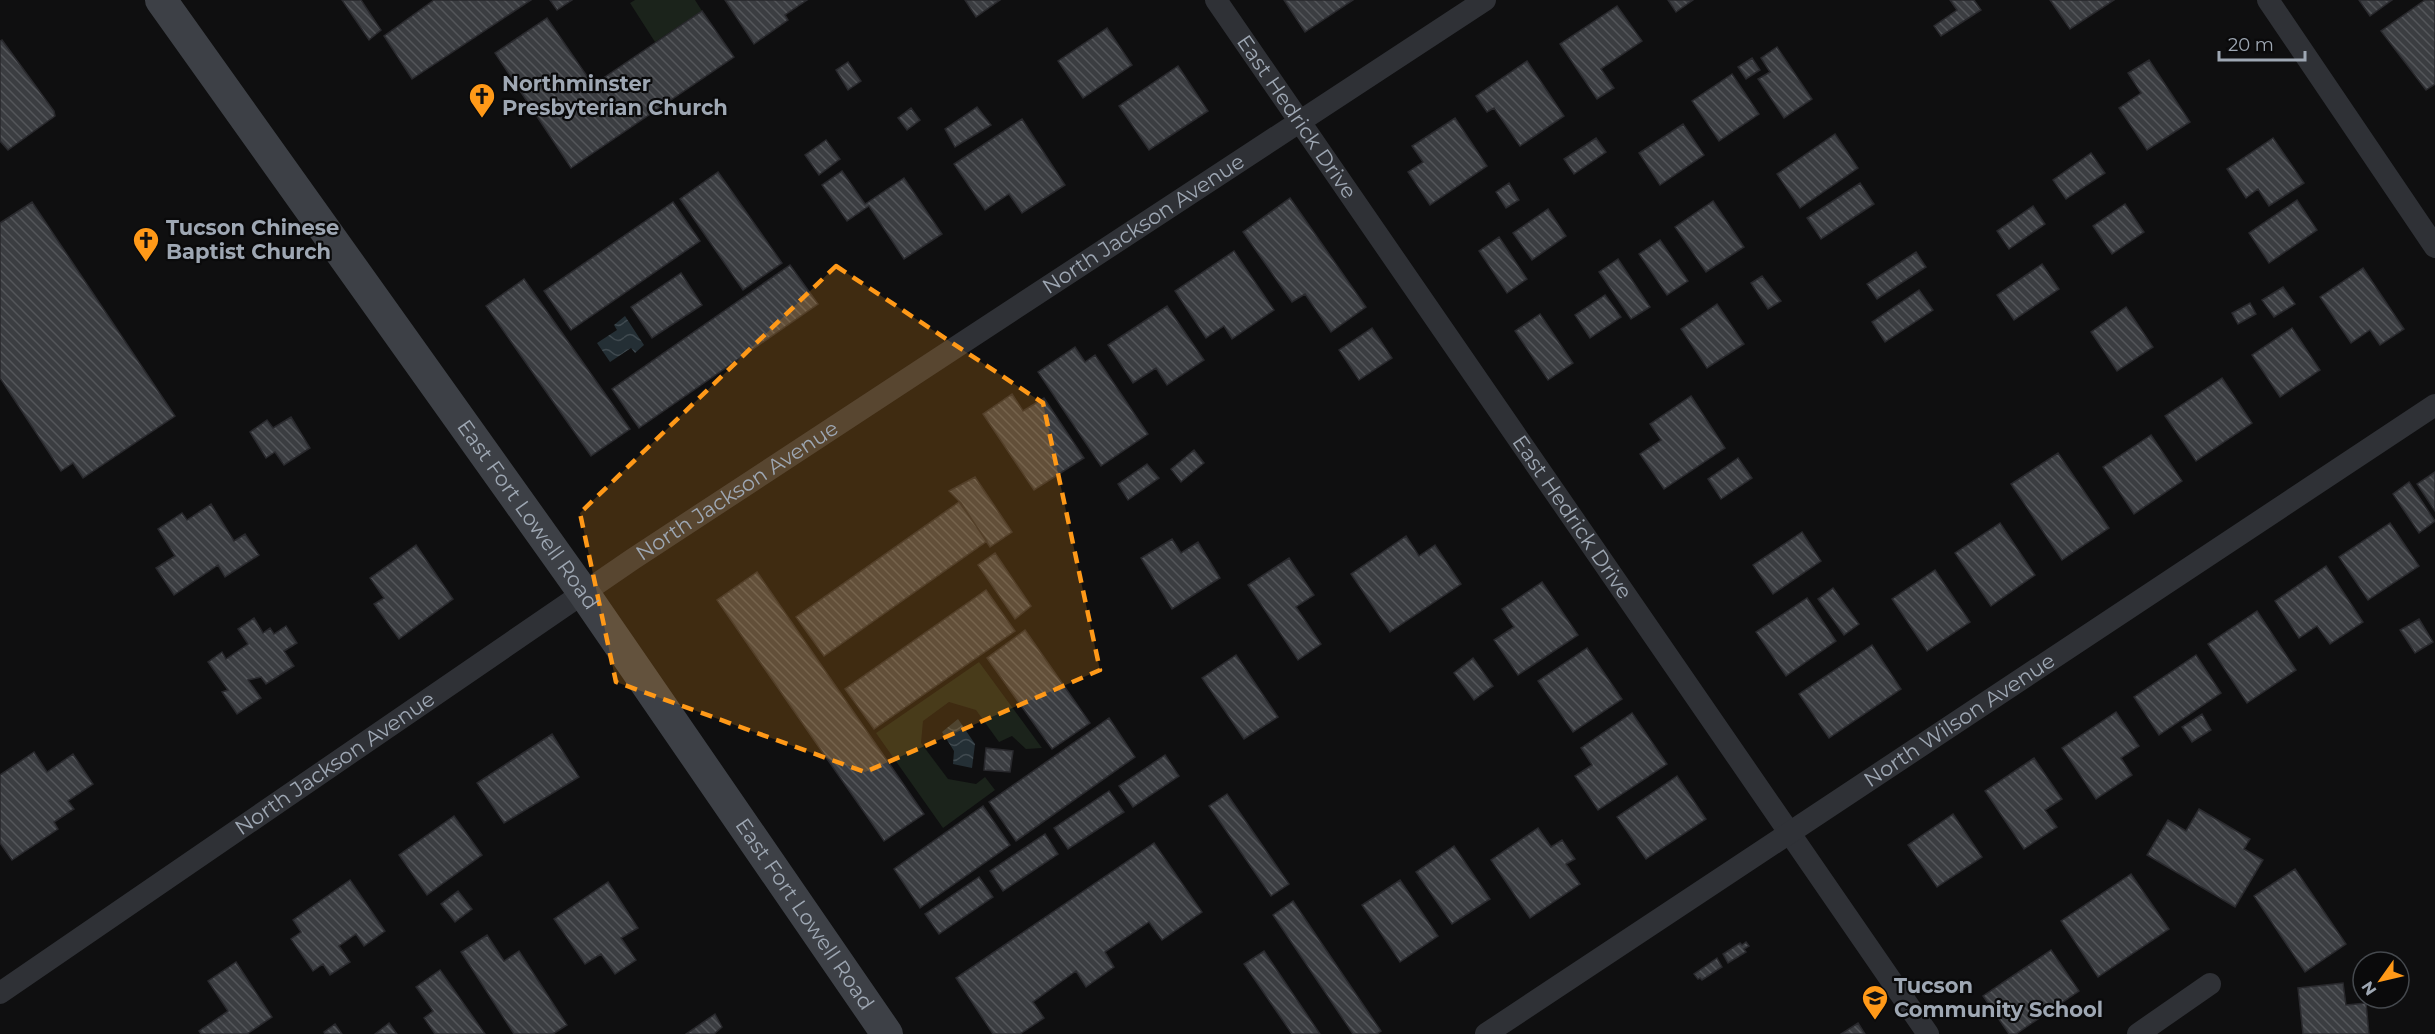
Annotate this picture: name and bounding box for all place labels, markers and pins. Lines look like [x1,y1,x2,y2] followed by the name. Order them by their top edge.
[502,71,728,120] place label: Northminster Presbyterian Church
[467,81,497,119] church icon: Northminster Presbyterian Church
[166,215,339,264] place label: Tucson Chinese Baptist Church
[131,225,161,263] church icon: Tucson Chinese Baptist Church
[1894,973,2103,1022] place label: Tucson Community School
[1860,983,1890,1021] school or university icon: Tucson Community School

